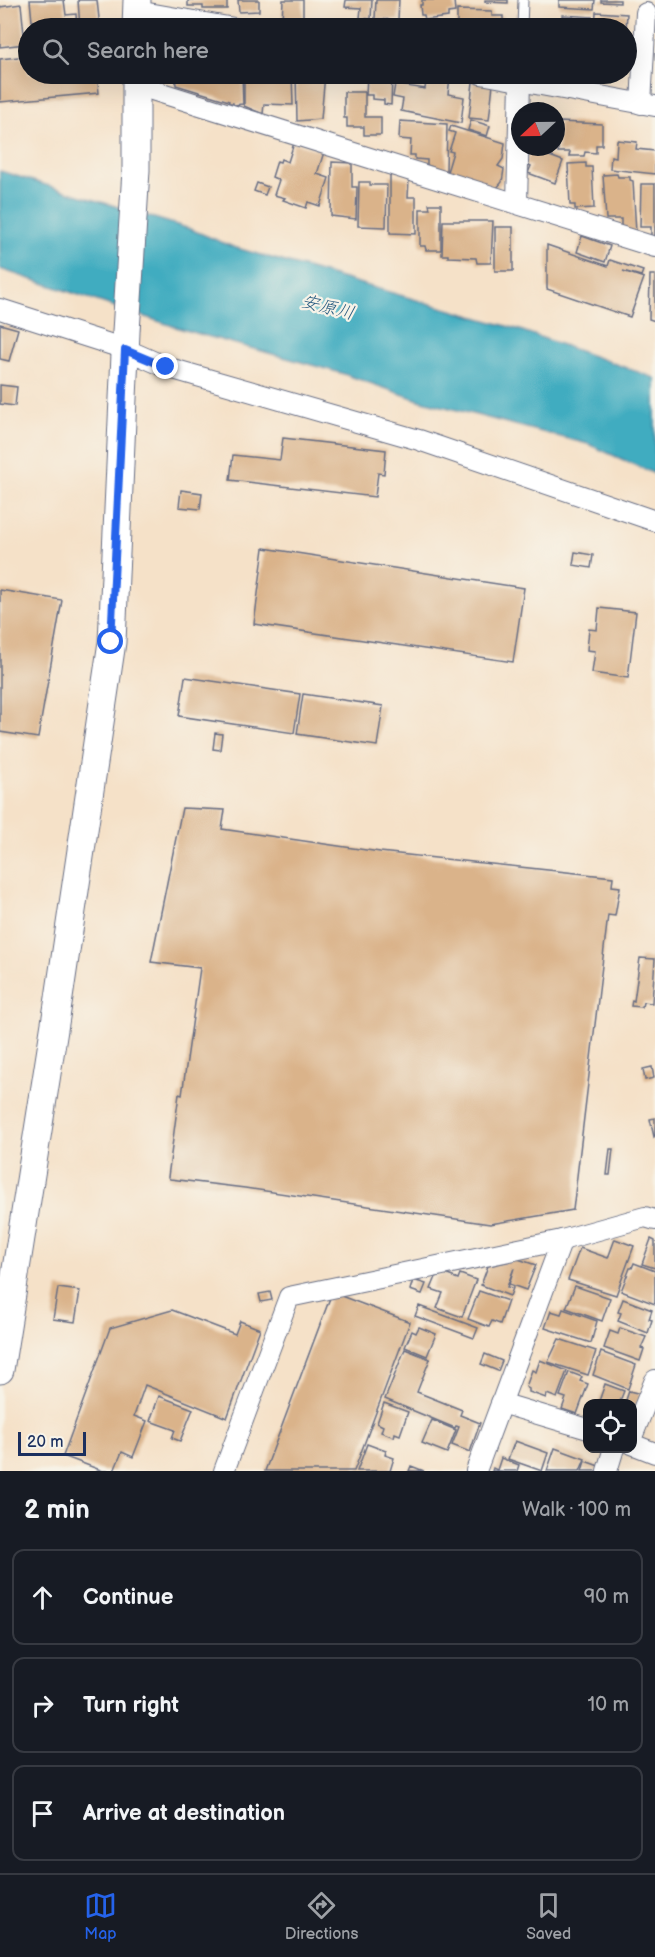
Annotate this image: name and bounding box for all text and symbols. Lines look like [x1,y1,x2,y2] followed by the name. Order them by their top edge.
[18,18,637,84] search box
[39,35,72,68] icon: search
[87,38,209,65] text: Search here
[511,102,565,156] north arrow
[299,291,357,324] water label: 安原川
[152,353,178,379] route end
[97,628,123,654] route start
[583,1399,637,1453] map controls
[583,1399,637,1453] button: locate
[18,1429,86,1456] scale bar
[27,1433,63,1452] text: 20 m
[24,1495,90,1526] text: 2 min
[522,1498,631,1522] text: Walk · 100 m
[26,1581,59,1614] icon: ahead
[83,1584,173,1611] text: Continue
[584,1585,629,1609] text: 90 m
[26,1689,59,1722] icon: right
[83,1692,179,1719] text: Turn right
[588,1693,629,1717] text: 10 m
[26,1797,59,1830] icon: arrive
[83,1800,285,1827] text: Arrive at destination
[84,1889,117,1944] tab: Map
[285,1889,358,1944] tab: Directions
[526,1889,571,1944] tab: Saved

